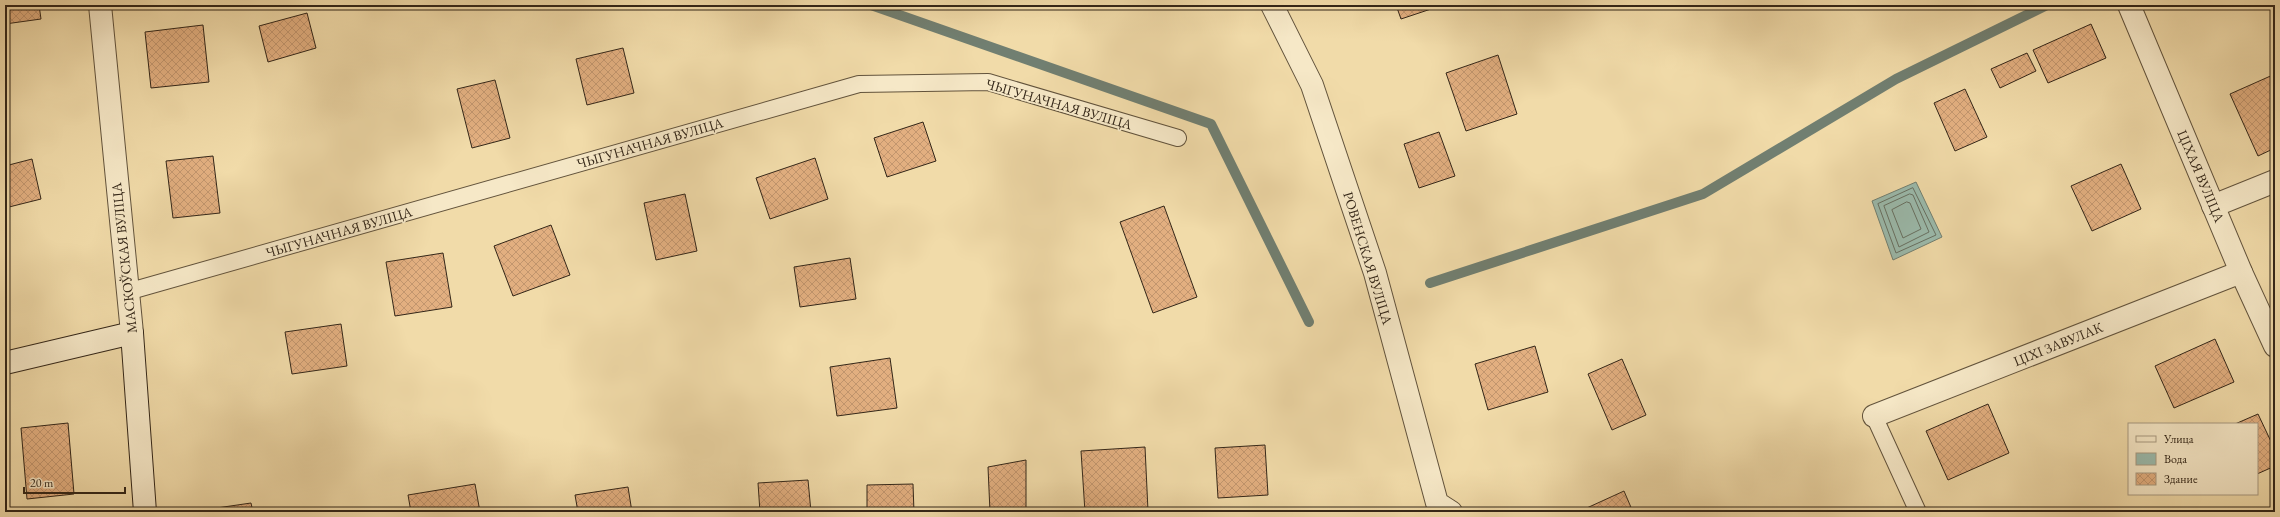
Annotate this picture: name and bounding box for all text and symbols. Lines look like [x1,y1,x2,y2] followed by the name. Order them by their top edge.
[984,74,1135,134] street label: ЧЫГУНАЧНАЯ ВУЛІЦА
[575,113,726,173] street label: ЧЫГУНАЧНАЯ ВУЛІЦА
[2173,127,2229,225] street label: ЦІХАЯ ВУЛІЦА
[107,181,141,334] street label: МАСКОЎСКАЯ ВУЛІЦА
[1339,189,1397,327] street label: РОВЕНСКАЯ ВУЛІЦА
[264,202,415,262] street label: ЧЫГУНАЧНАЯ ВУЛІЦА
[2011,318,2106,370] street label: ЦІХІ ЗАВУЛАК
[2128,423,2258,495] legend
[2163,431,2194,447] text: Улица
[2164,451,2187,467] text: Вода
[24,469,125,495] scale bar
[2164,471,2198,487] text: Здание
[30,475,54,491] text: 20 m

